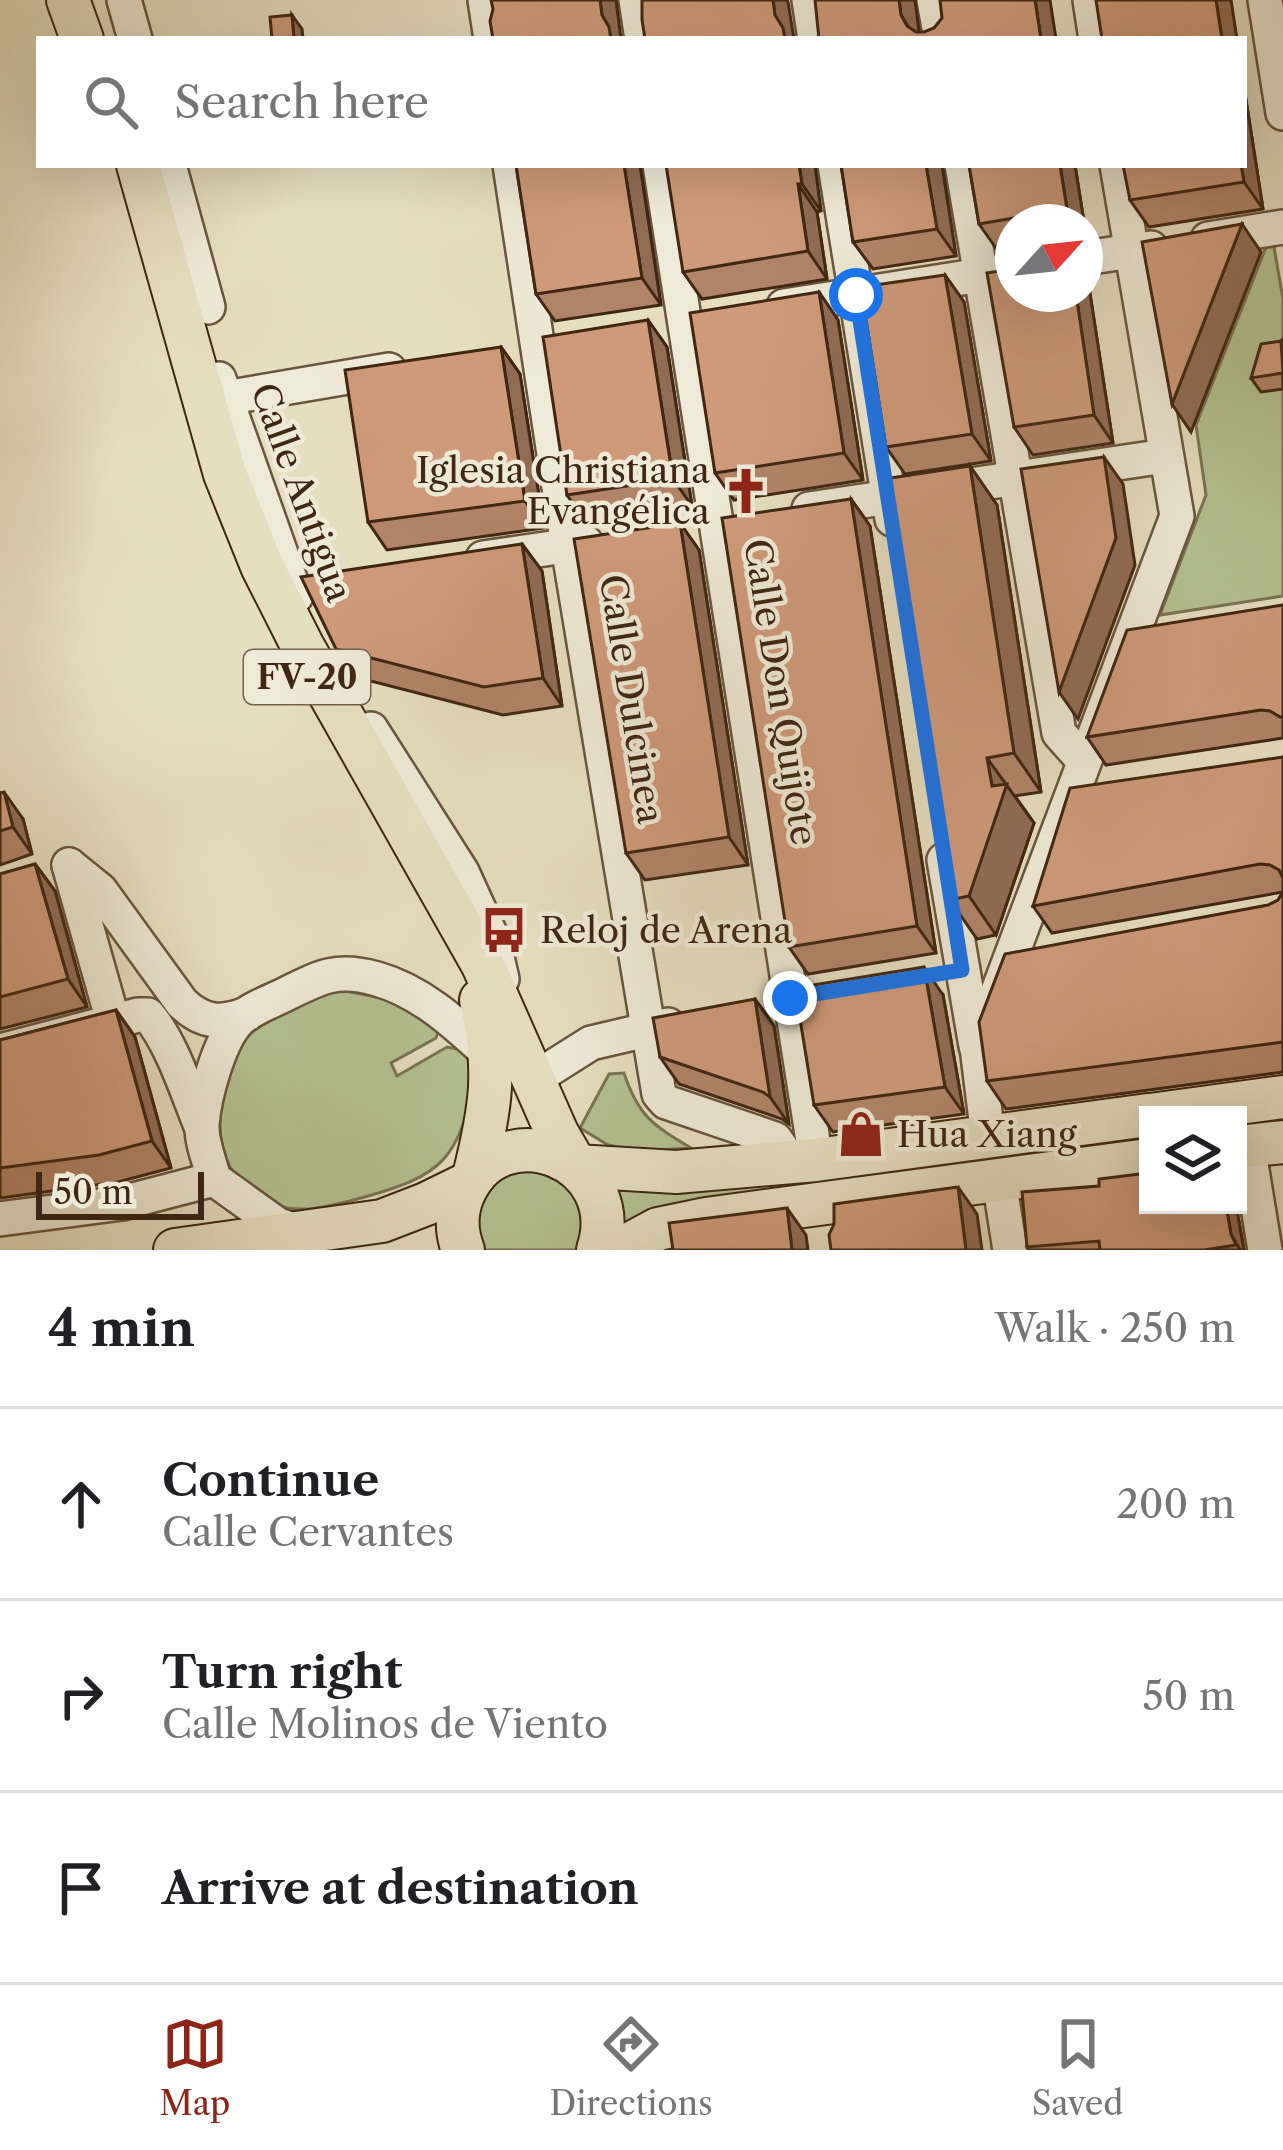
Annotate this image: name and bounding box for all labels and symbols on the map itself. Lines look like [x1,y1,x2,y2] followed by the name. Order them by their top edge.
[995,204,1103,312] north arrow
[829,268,883,322] route start
[242,377,362,607] street label: Calle Antigua
[416,448,710,533] place label: Iglesia Christiana Evangélica
[721,466,771,516] church icon: Iglesia Christiana Evangélica
[735,536,827,848] street label: Calle Don Quijote
[591,571,673,827] street label: Calle Dulcinea
[244,650,370,704] road number: FV-20
[479,905,529,955] bus stop icon: Reloj de Arena
[540,908,792,952] place label: Reloj de Arena
[763,971,817,1025] route end
[836,1109,886,1159] shop icon: Hua Xiang
[897,1112,1078,1156] place label: Hua Xiang
[36,1166,204,1219] scale bar

